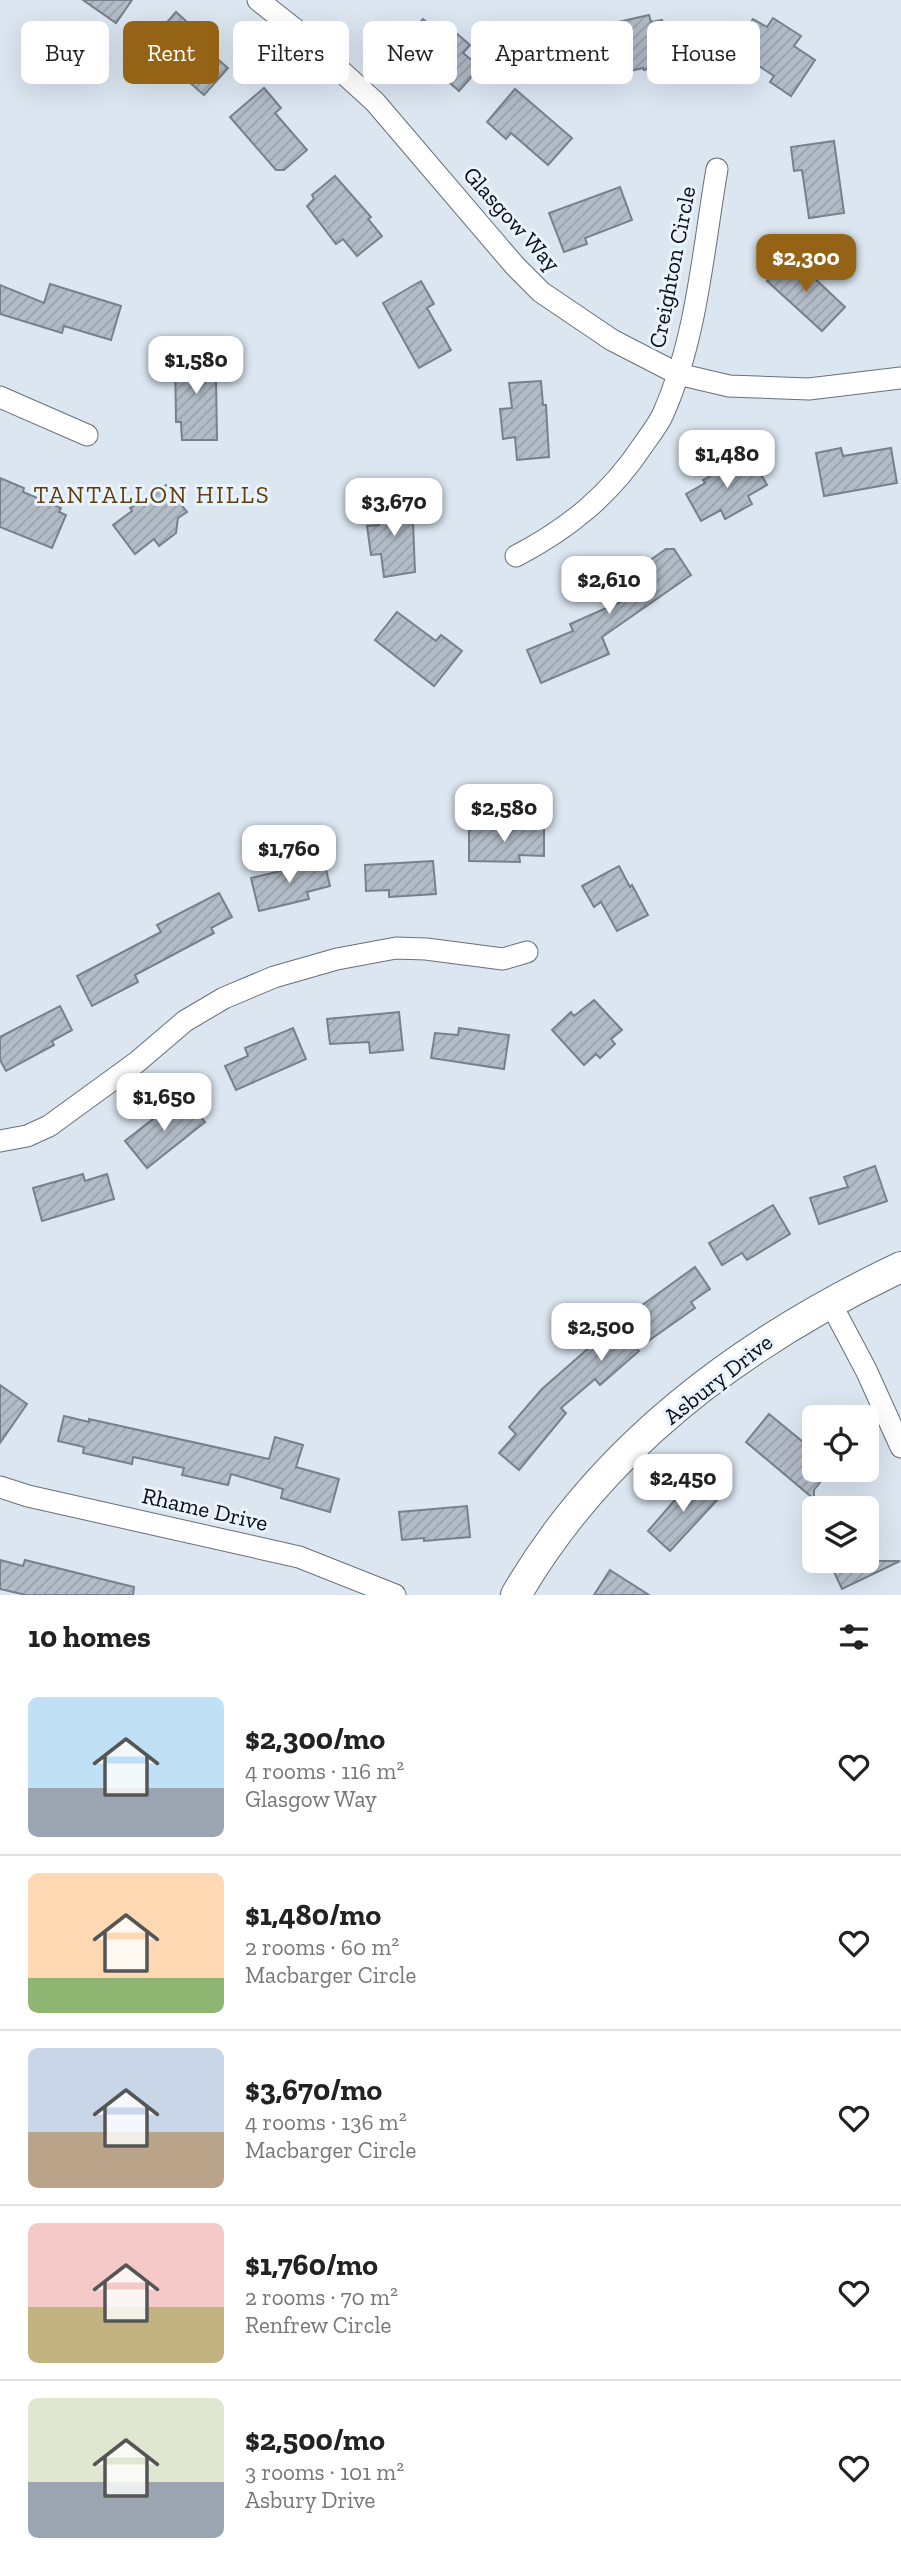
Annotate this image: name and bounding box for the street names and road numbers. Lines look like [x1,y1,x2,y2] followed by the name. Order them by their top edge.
[458,161,567,278] street label: Glasgow Way
[643,184,701,350] street label: Creighton Circle
[658,1328,778,1430] street label: Asbury Drive
[139,1481,271,1537] street label: Rhame Drive

